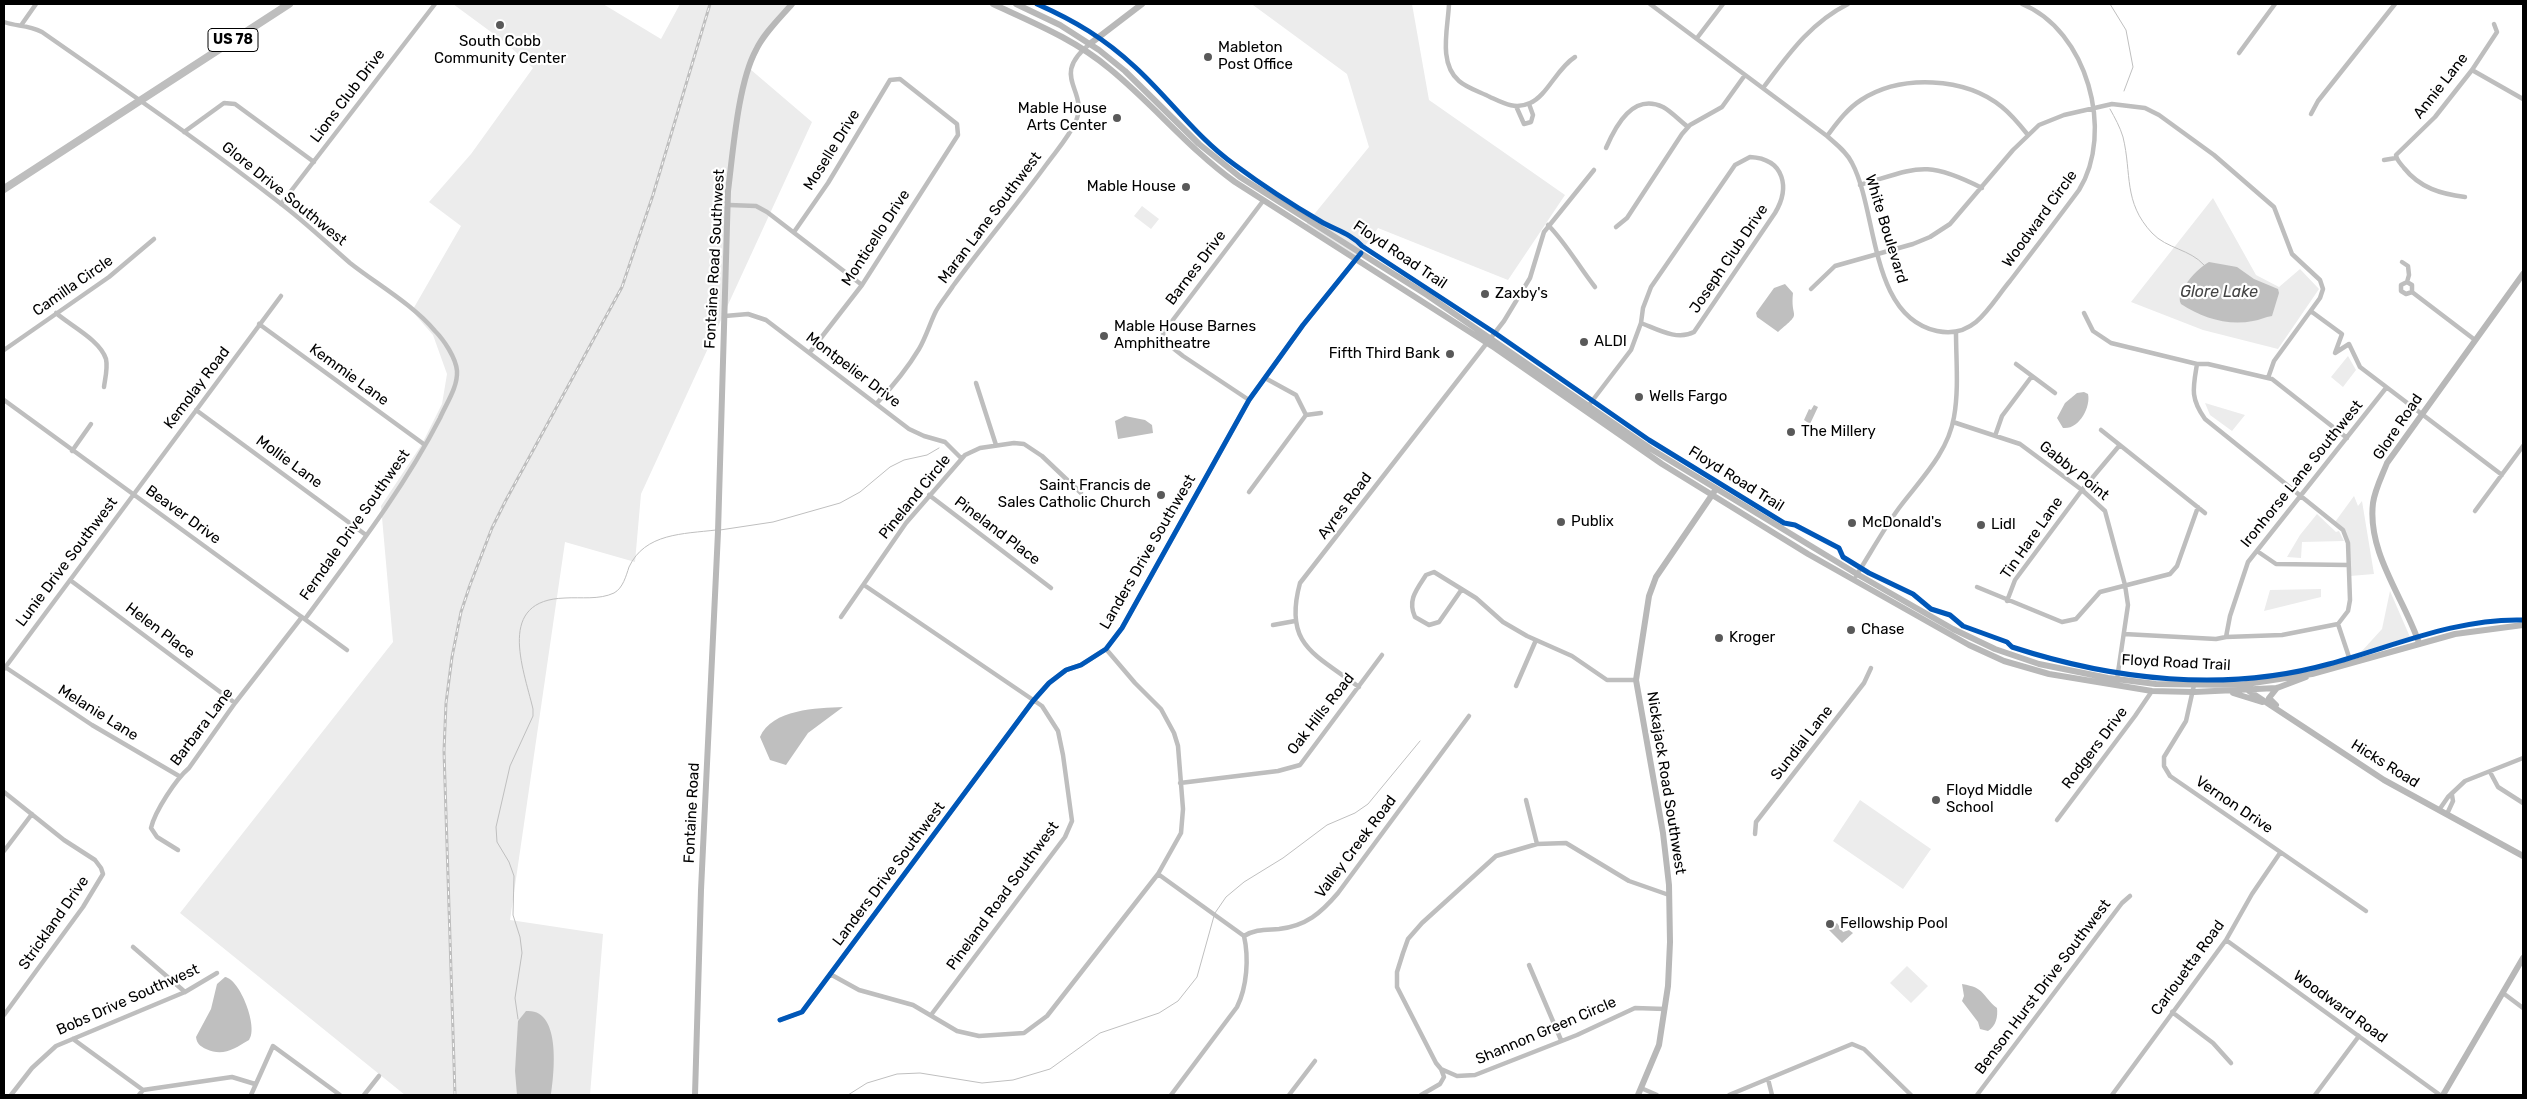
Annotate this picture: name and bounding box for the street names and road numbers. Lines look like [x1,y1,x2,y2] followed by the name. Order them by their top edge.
[208,28,258,52] road number: US 78
[307,46,389,146] street label: Lions Club Drive
[2410,50,2472,122] street label: Annie Lane
[800,106,864,194] street label: Moselle Drive
[218,138,350,250] street label: Glore Drive Southwest
[935,149,1045,287] street label: Maran Lane Southwest
[1999,167,2081,271] street label: Woodward Circle
[701,169,729,349] street label: Fontaine Road Southwest
[1861,172,1911,286] street label: White Boulevard
[838,186,914,290] street label: Monticello Drive
[1686,201,1772,317] street label: Joseph Club Drive
[1350,217,1450,293] street label: Floyd Road Trail
[1162,227,1230,309] street label: Barnes Drive
[29,252,117,320] street label: Camilla Circle
[802,329,904,411] street label: Montpelier Drive
[306,340,392,410] street label: Kemmie Lane
[160,343,234,433] street label: Kemolay Road
[2369,391,2427,463] street label: Glore Road
[2237,397,2367,551] street label: Ironhorse Lane Southwest
[252,432,326,492] street label: Mollie Lane
[2035,437,2113,505] street label: Gabby Point
[1685,442,1787,516] street label: Floyd Road Trail
[296,446,414,604] street label: Ferndale Drive Southwest
[875,451,955,543] street label: Pineland Circle
[1314,469,1376,543] street label: Ayres Road
[1096,471,1200,633] street label: Landers Drive Southwest
[142,482,224,548] street label: Beaver Drive
[951,493,1043,569] street label: Pineland Place
[12,494,122,630] street label: Lunie Drive Southwest
[1997,494,2067,582] street label: Tin Hare Lane
[122,599,198,663] street label: Helen Place
[2121,651,2231,675] street label: Floyd Road Trail
[1284,670,1358,758] street label: Oak Hills Road
[55,681,141,745] street label: Melanie Lane
[167,684,237,770] street label: Barbara Lane
[1643,690,1689,876] street label: Nickajack Road Southwest
[1767,702,1837,784] street label: Sundial Lane
[2058,704,2132,792] street label: Rodgers Drive
[2348,736,2422,792] street label: Hicks Road
[680,762,704,864] street label: Fontaine Road
[2192,772,2276,838] street label: Vernon Drive
[1312,792,1400,902] street label: Valley Creek Road
[829,798,949,950] street label: Landers Drive Southwest
[943,818,1063,974] street label: Pineland Road Southwest
[15,873,93,973] street label: Strickland Drive
[1971,896,2115,1078] street label: Benson Hurst Drive Southwest
[2148,917,2228,1019] street label: Carlouetta Road
[54,960,202,1040] street label: Bobs Drive Southwest
[2290,967,2390,1047] street label: Woodward Road
[1473,993,1619,1069] street label: Shannon Green Circle

